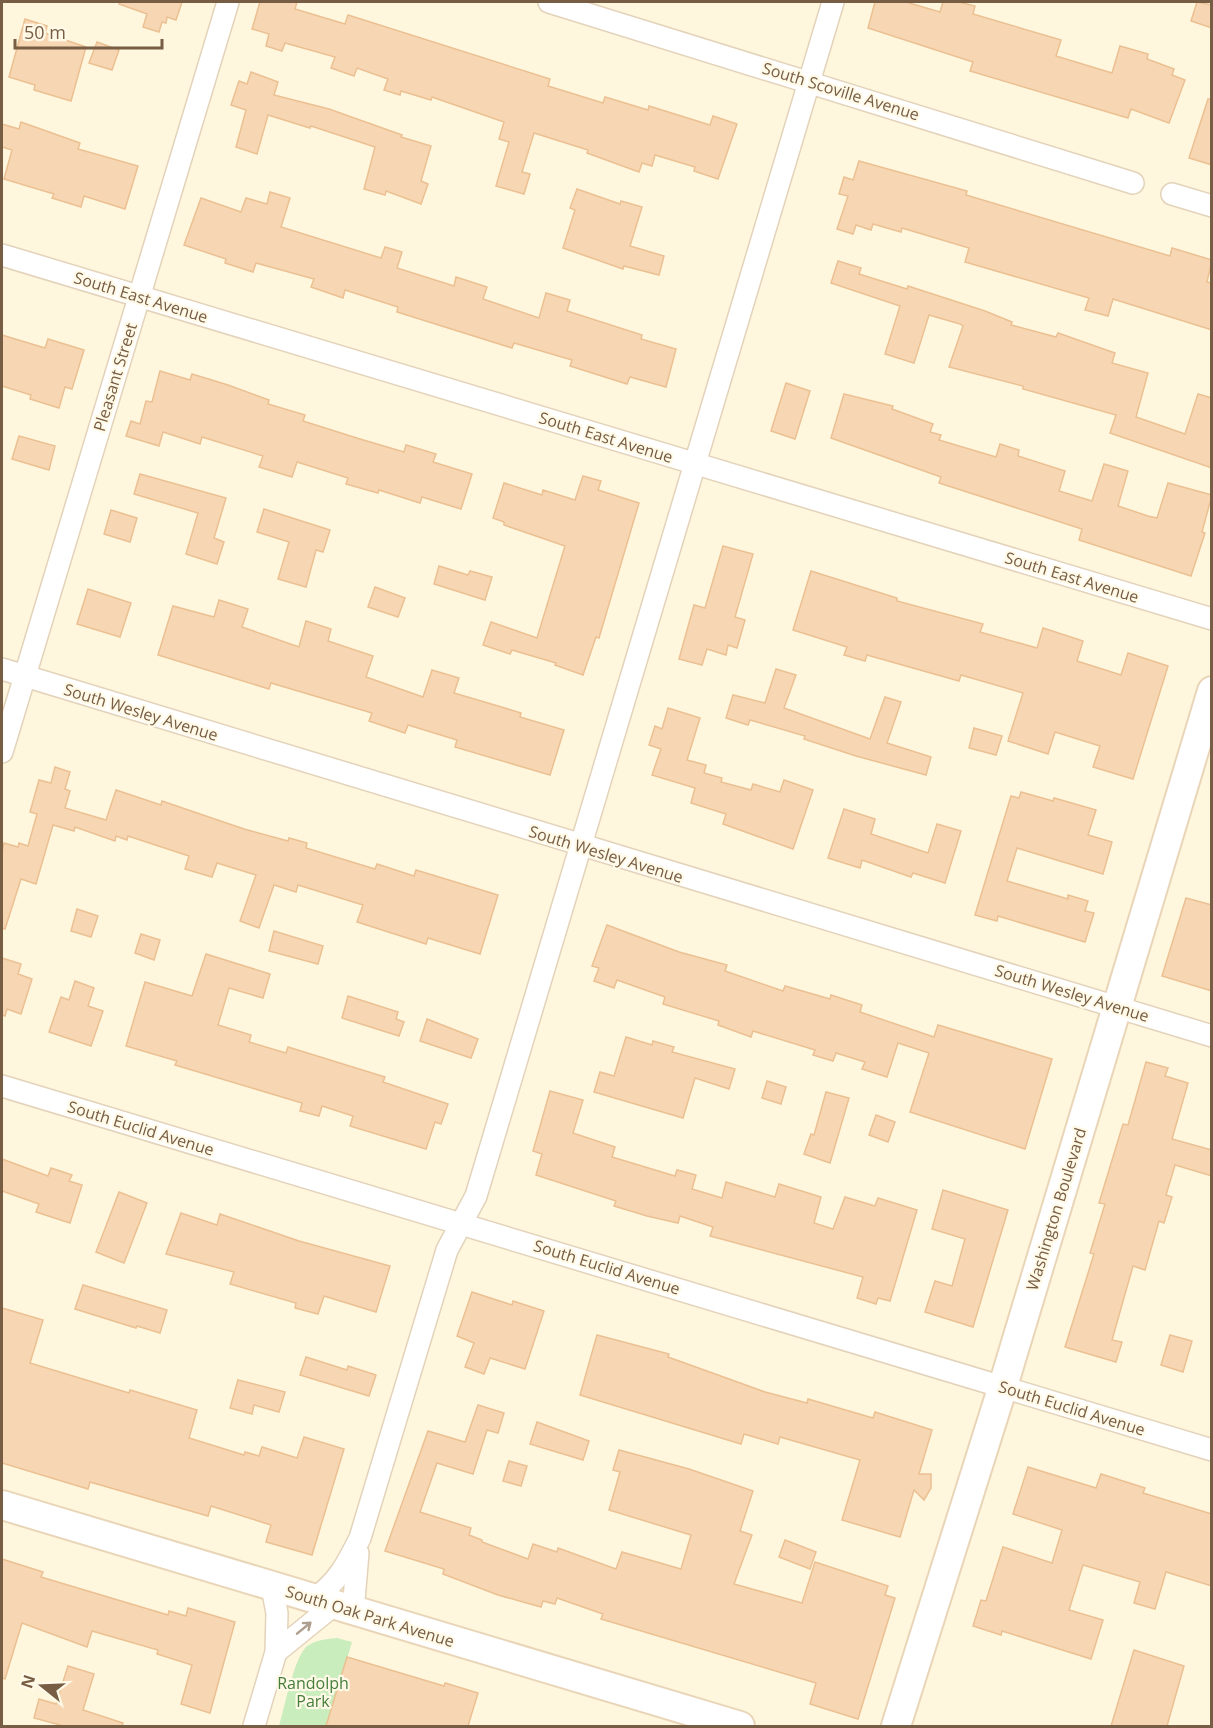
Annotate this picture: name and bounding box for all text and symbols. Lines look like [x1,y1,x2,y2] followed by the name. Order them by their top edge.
[15,12,162,50] scale bar
[24,20,66,44] text: 50 m
[760,57,922,125] street label: South Scoville Avenue
[71,266,211,328] street label: South East Avenue
[88,320,142,434] street label: Pleasant Street
[536,406,676,468] street label: South East Avenue
[1002,546,1142,608] street label: South East Avenue
[61,678,221,746] street label: South Wesley Avenue
[526,820,686,888] street label: South Wesley Avenue
[992,959,1152,1027] street label: South Wesley Avenue
[65,1095,217,1161] street label: South Euclid Avenue
[1021,1125,1091,1293] street label: Washington Boulevard
[531,1234,683,1300] street label: South Euclid Avenue
[996,1375,1148,1441] street label: South Euclid Avenue
[283,1580,457,1652] street label: South Oak Park Avenue
[296,1621,312,1634] one-way arrow
[12,1656,72,1716] north arrow
[15,1672,40,1691] text: N
[277,1672,349,1712] park label: Randolph Park

